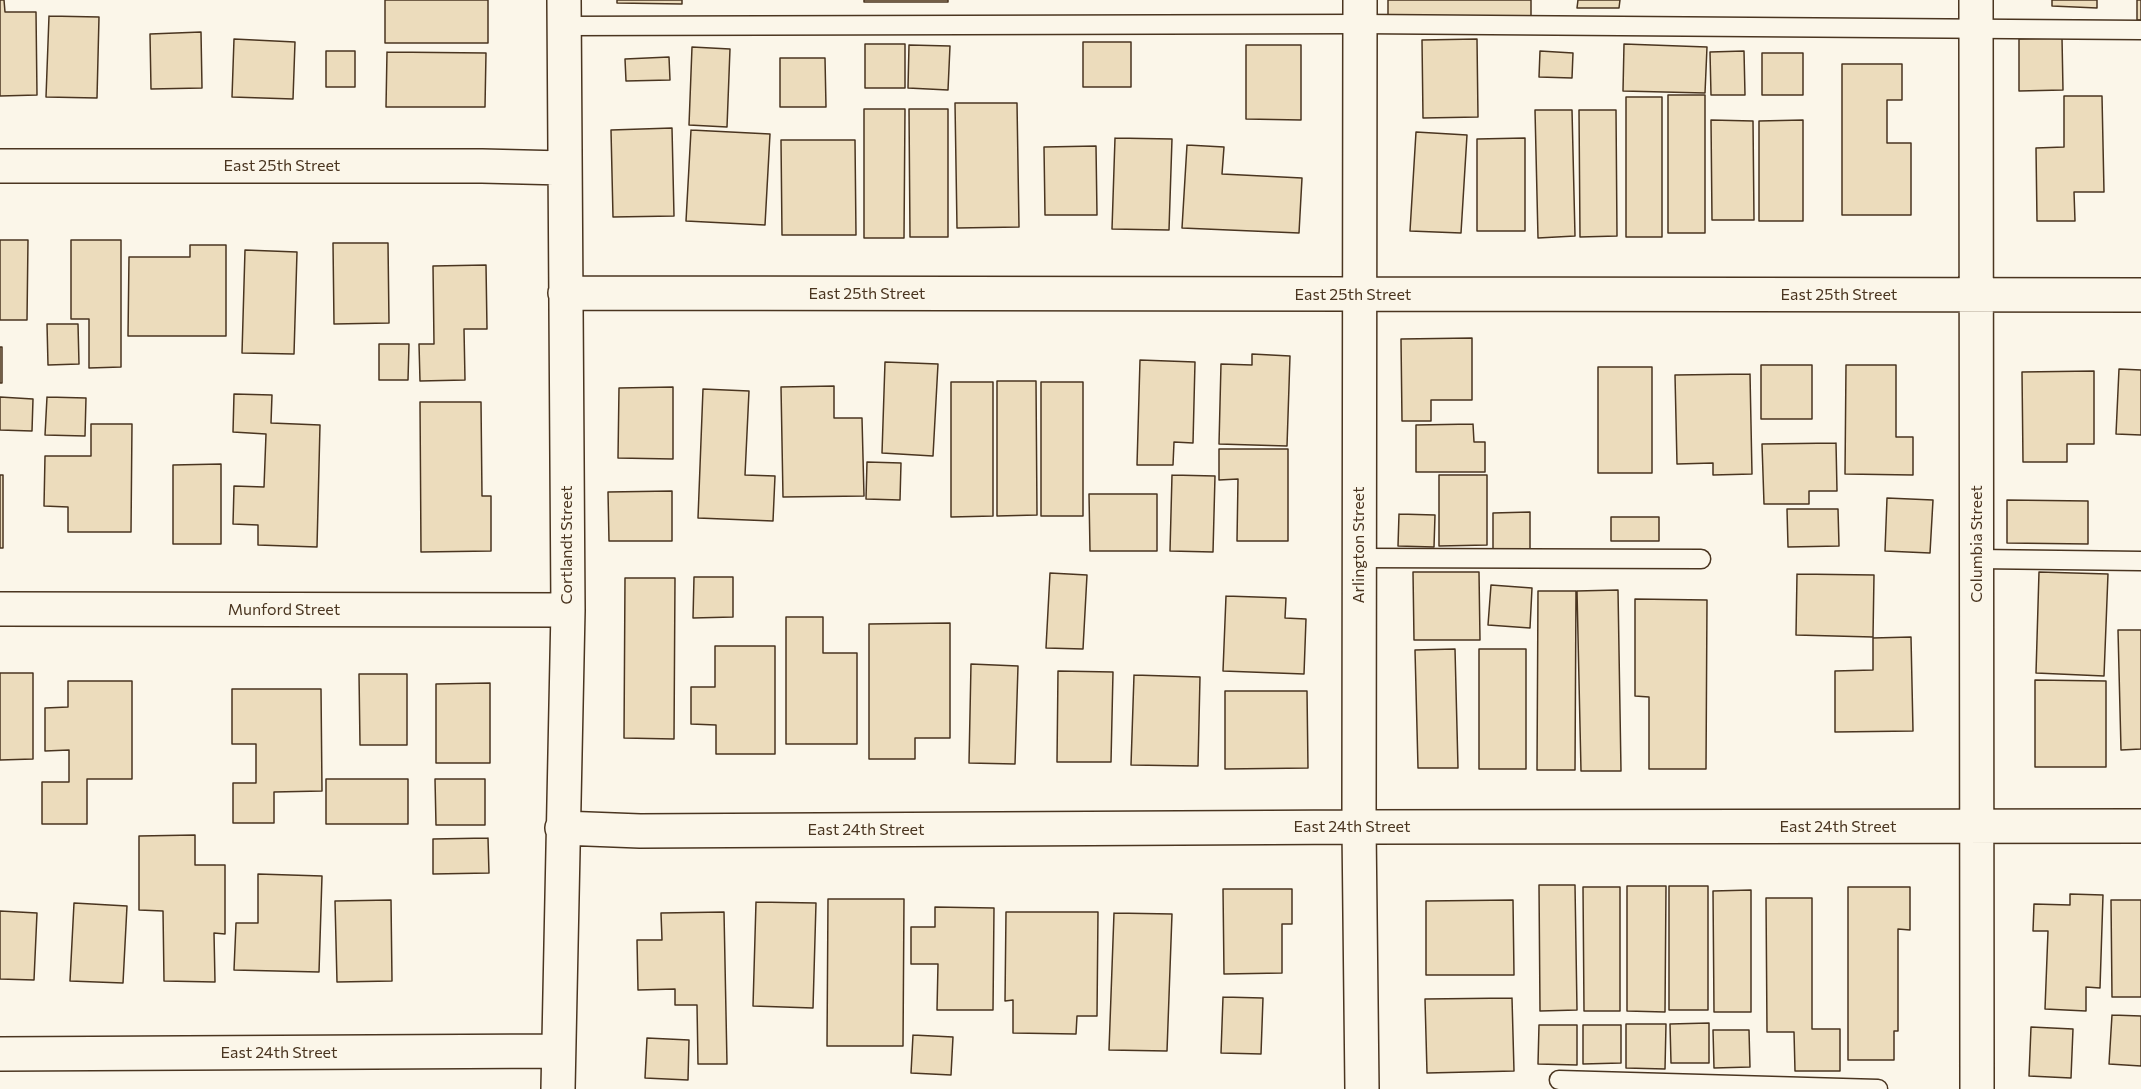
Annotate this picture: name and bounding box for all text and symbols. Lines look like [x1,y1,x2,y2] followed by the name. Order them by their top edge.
[224,156,340,176] street label: East 25th Street
[809,284,925,304] street label: East 25th Street
[1295,285,1411,305] street label: East 25th Street
[1781,285,1897,305] street label: East 25th Street
[557,485,577,605] street label: Cortlandt Street
[1967,485,1987,603] street label: Columbia Street
[1349,487,1369,603] street label: Arlington Street
[228,600,340,620] street label: Munford Street
[1294,817,1410,837] street label: East 24th Street
[1780,817,1896,837] street label: East 24th Street
[808,820,924,840] street label: East 24th Street
[221,1043,337,1063] street label: East 24th Street

